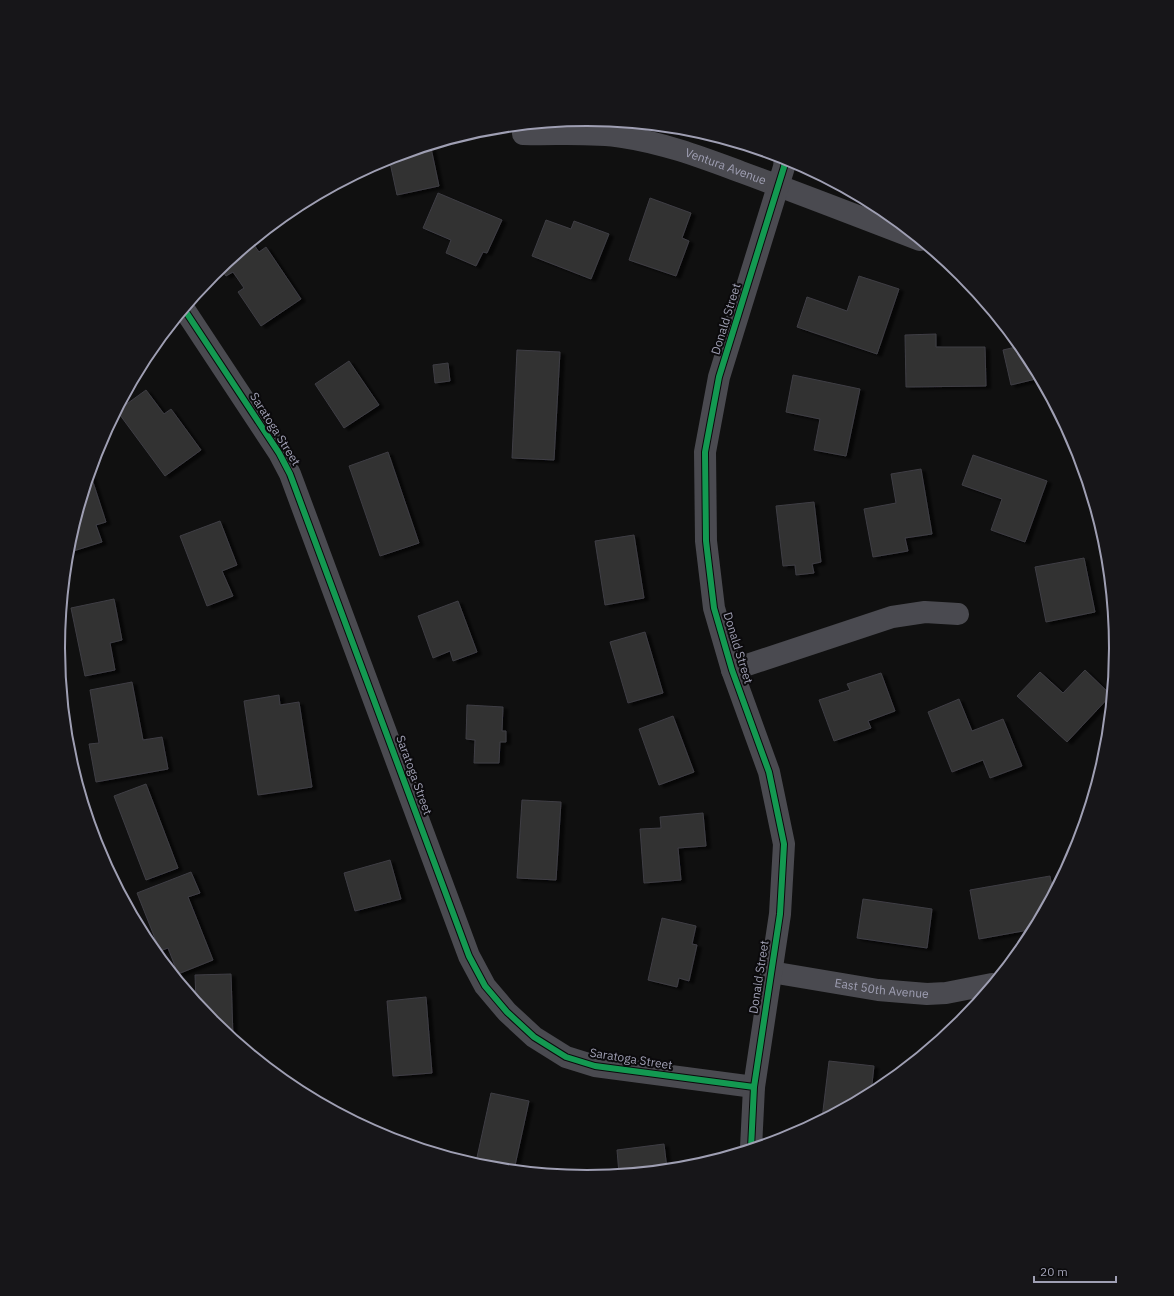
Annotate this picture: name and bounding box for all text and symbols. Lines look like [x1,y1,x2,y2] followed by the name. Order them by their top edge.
[683,145,769,188] street label: Ventura Avenue
[708,281,744,356] street label: Donald Street
[247,389,304,468] street label: Saratoga Street
[720,610,756,685] street label: Donald Street
[393,733,436,817] street label: Saratoga Street
[745,939,772,1015] street label: Donald Street
[834,975,930,1001] street label: East 50th Avenue
[589,1045,673,1072] street label: Saratoga Street
[1034,1258,1116,1284] scale bar
[1040,1264,1068,1279] text: 20 m

